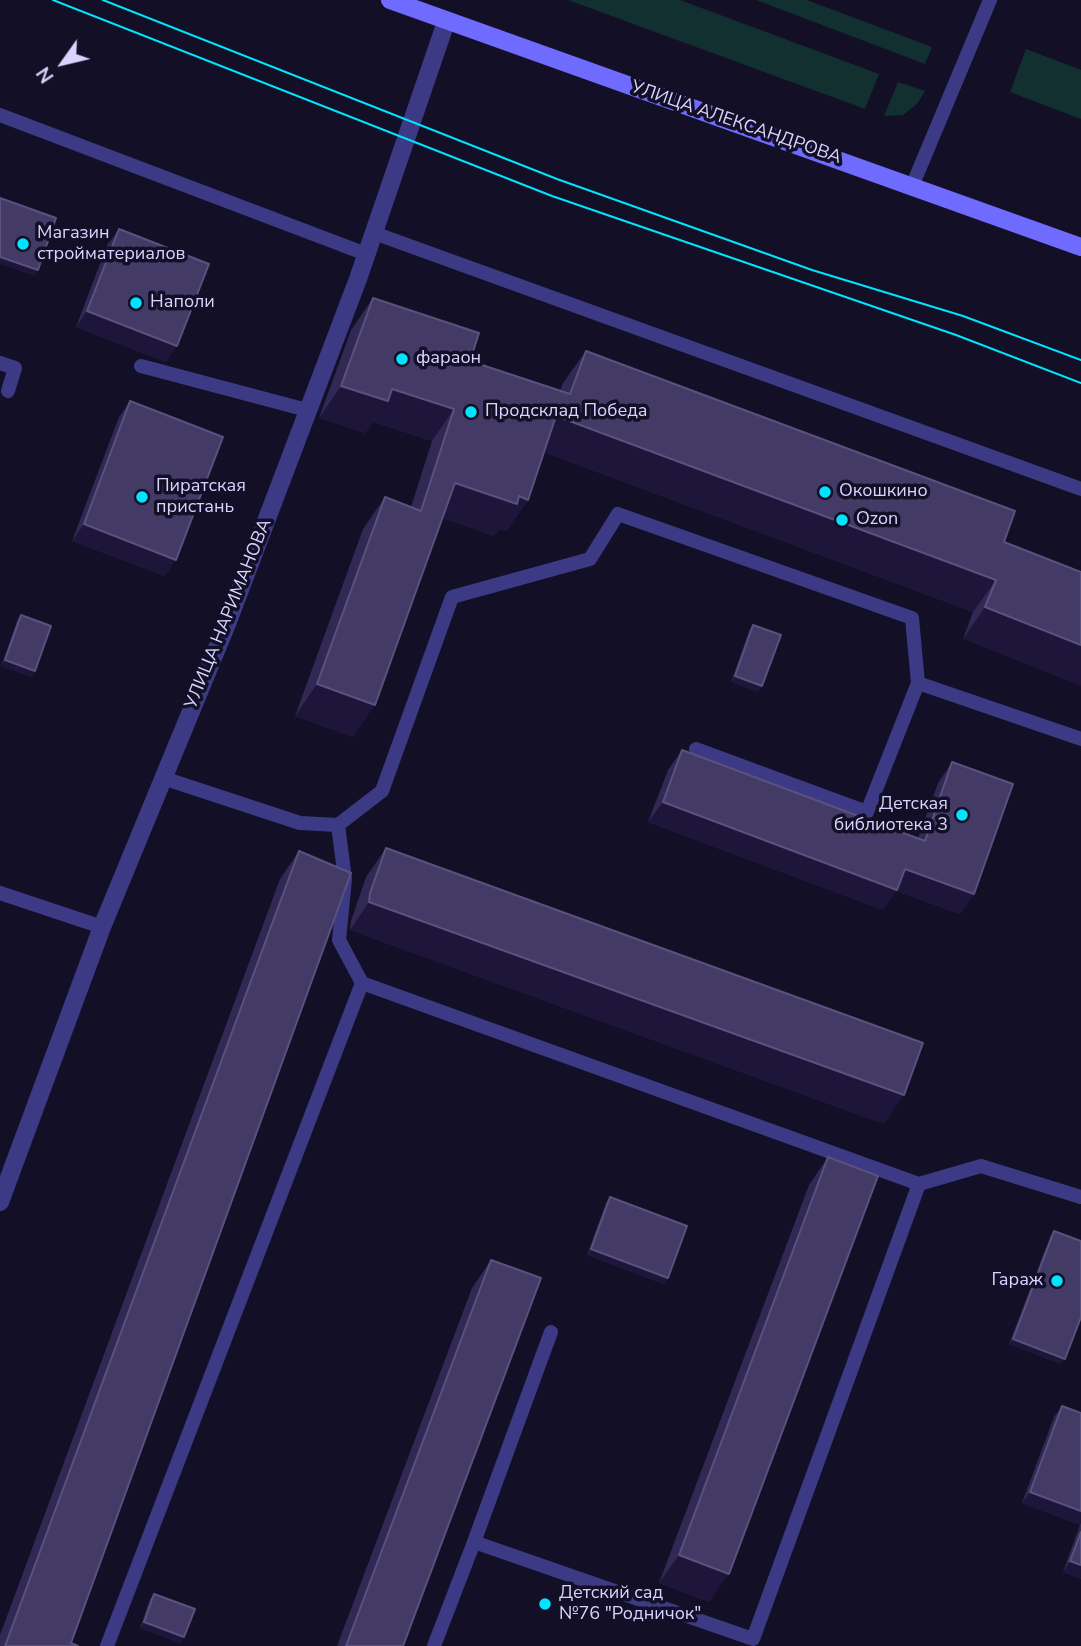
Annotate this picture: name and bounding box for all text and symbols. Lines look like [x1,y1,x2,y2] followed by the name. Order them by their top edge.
[28,28,98,98] north arrow
[31,62,60,88] text: N
[628,77,844,169] street label: УЛИЦА АЛЕКСАНДРОВА
[37,223,185,266] place label: Магазин стройматериалов
[15,236,31,252] marker: Магазин стройматериалов
[150,292,215,314] place label: Наполи
[128,295,144,311] marker: Наполи
[416,348,481,370] place label: фараон
[394,351,410,367] marker: фараон
[485,401,648,423] place label: Продсклад Победа
[463,404,479,420] marker: Продсклад Победа
[156,476,246,518] place label: Пиратская пристань
[839,481,928,503] place label: Окошкино
[817,484,833,500] marker: Окошкино
[134,489,150,505] marker: Пиратская пристань
[856,509,898,531] place label: Ozon
[834,512,850,528] marker: Ozon
[181,516,277,712] street label: УЛИЦА НАРИМАНОВА
[834,794,948,836] place label: Детская библиотека 3
[954,807,970,823] marker: Детская библиотека 3
[991,1270,1043,1292] place label: Гараж
[1049,1273,1065,1289] marker: Гараж
[559,1583,701,1626] place label: Детский сад №76 "Родничок"
[537,1596,553,1612] marker: Детский сад №76 "Родничок"

